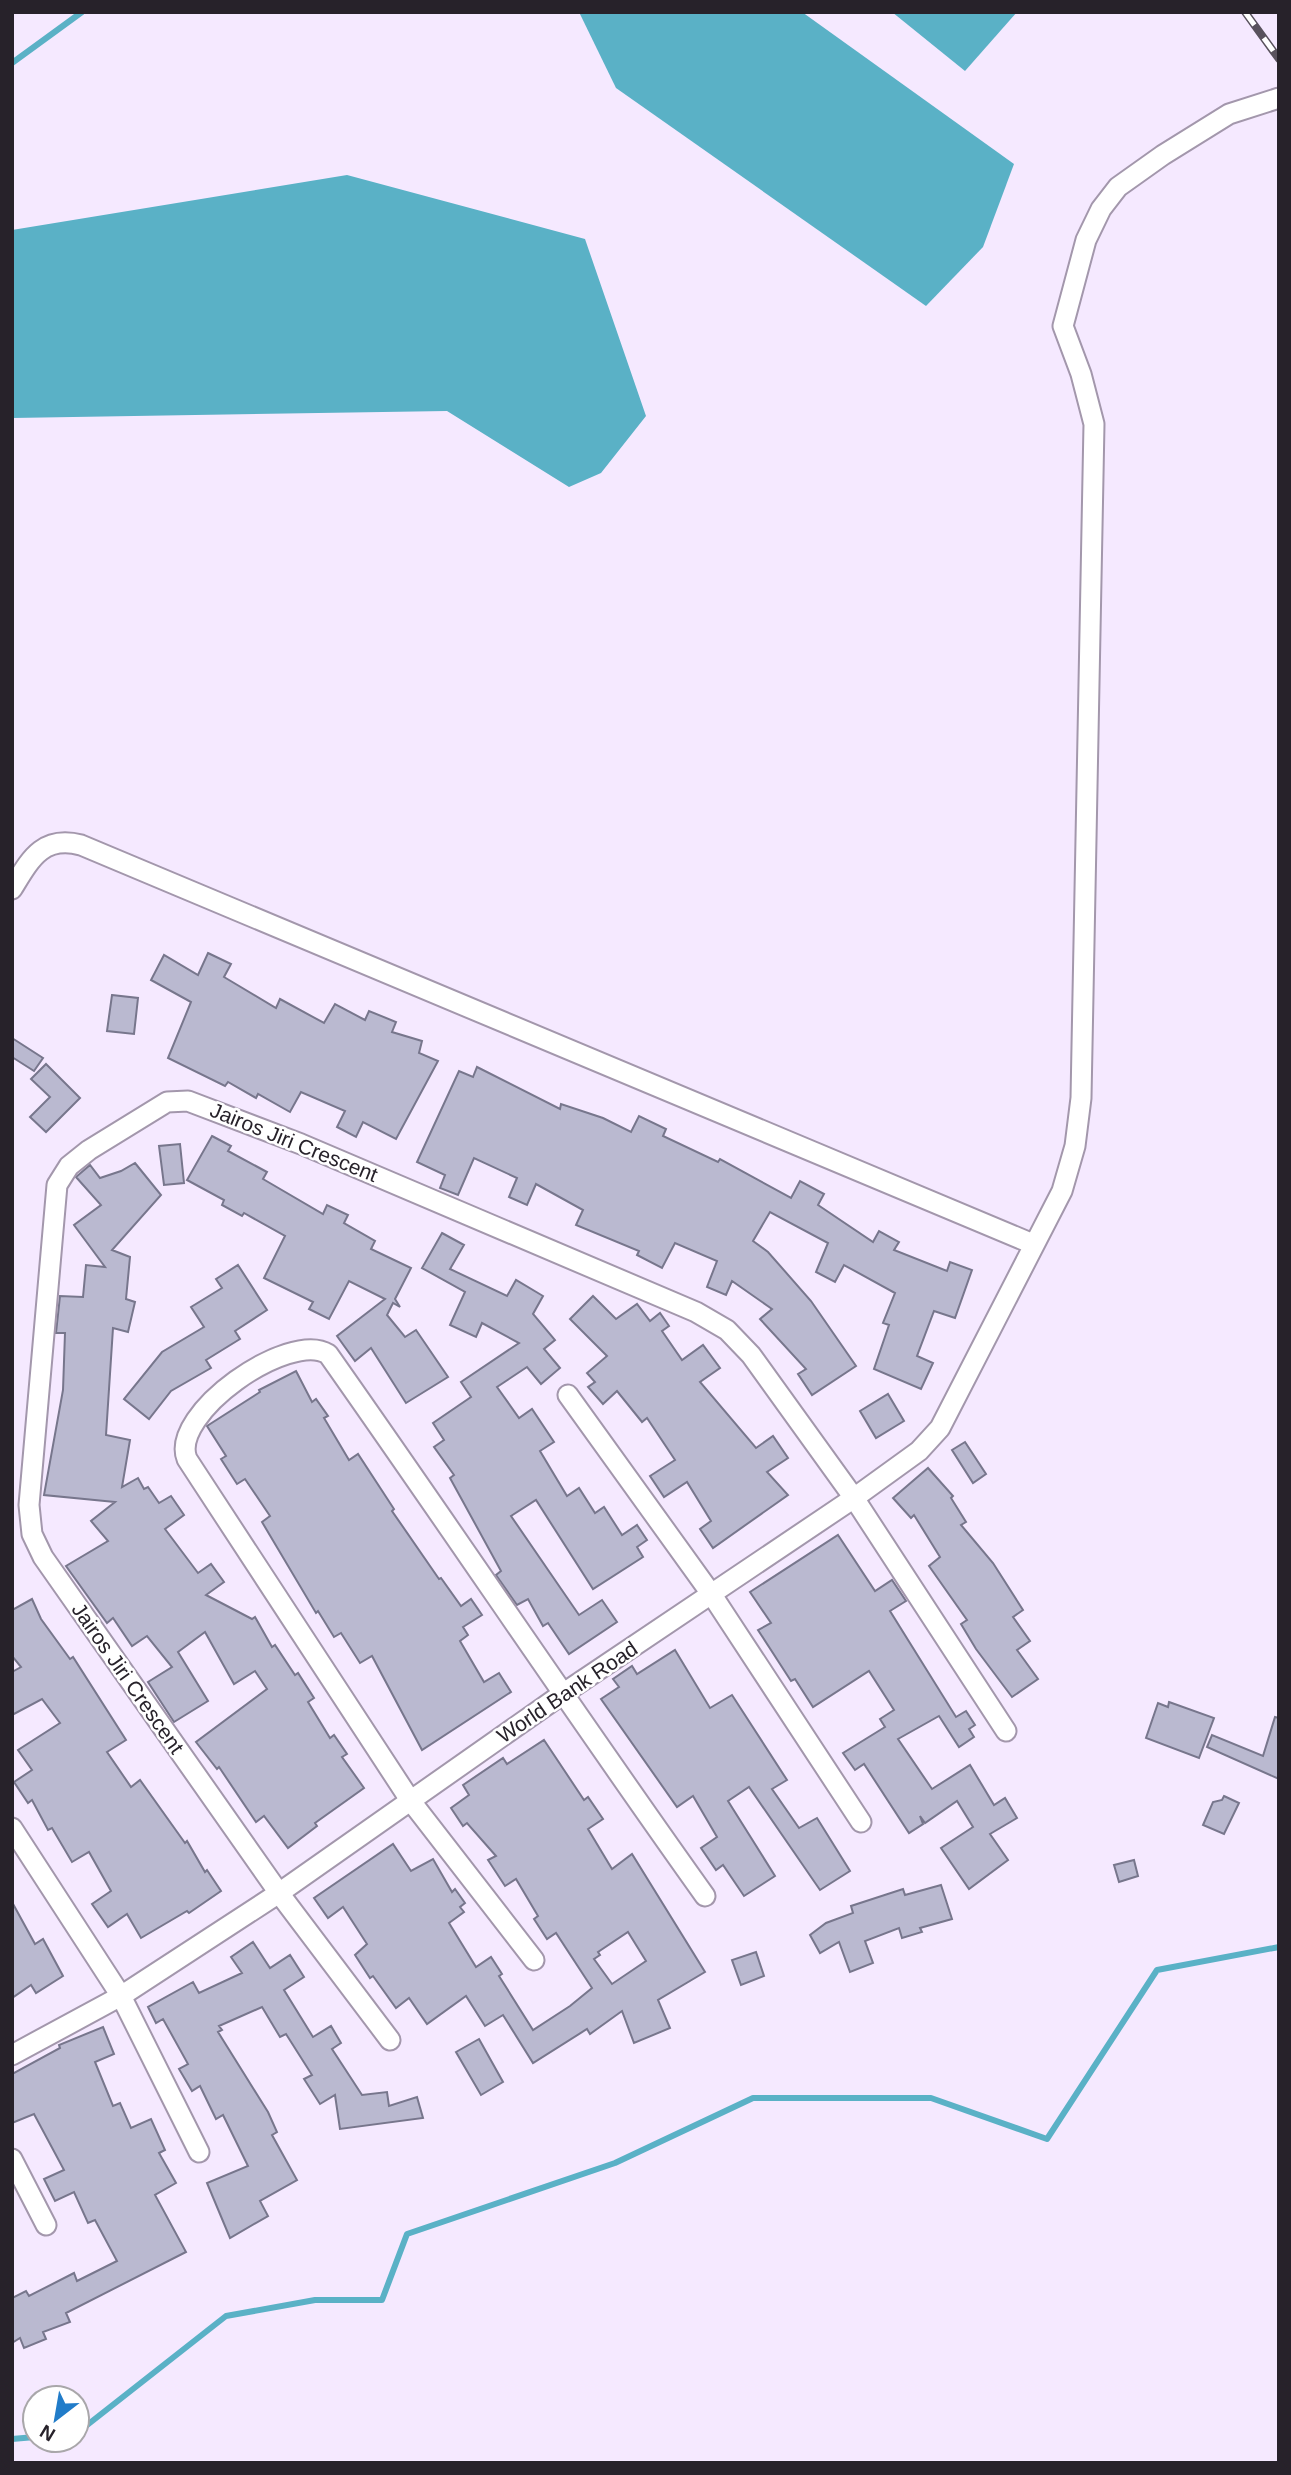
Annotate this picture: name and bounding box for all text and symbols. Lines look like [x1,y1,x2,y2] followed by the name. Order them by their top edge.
[207,1098,381,1186] street label: Jairos Jiri Crescent
[67,1598,189,1758] street label: Jairos Jiri Crescent
[493,1637,641,1747] street label: World Bank Road
[21,2384,91,2454] north arrow
[36,2421,59,2446] text: N

